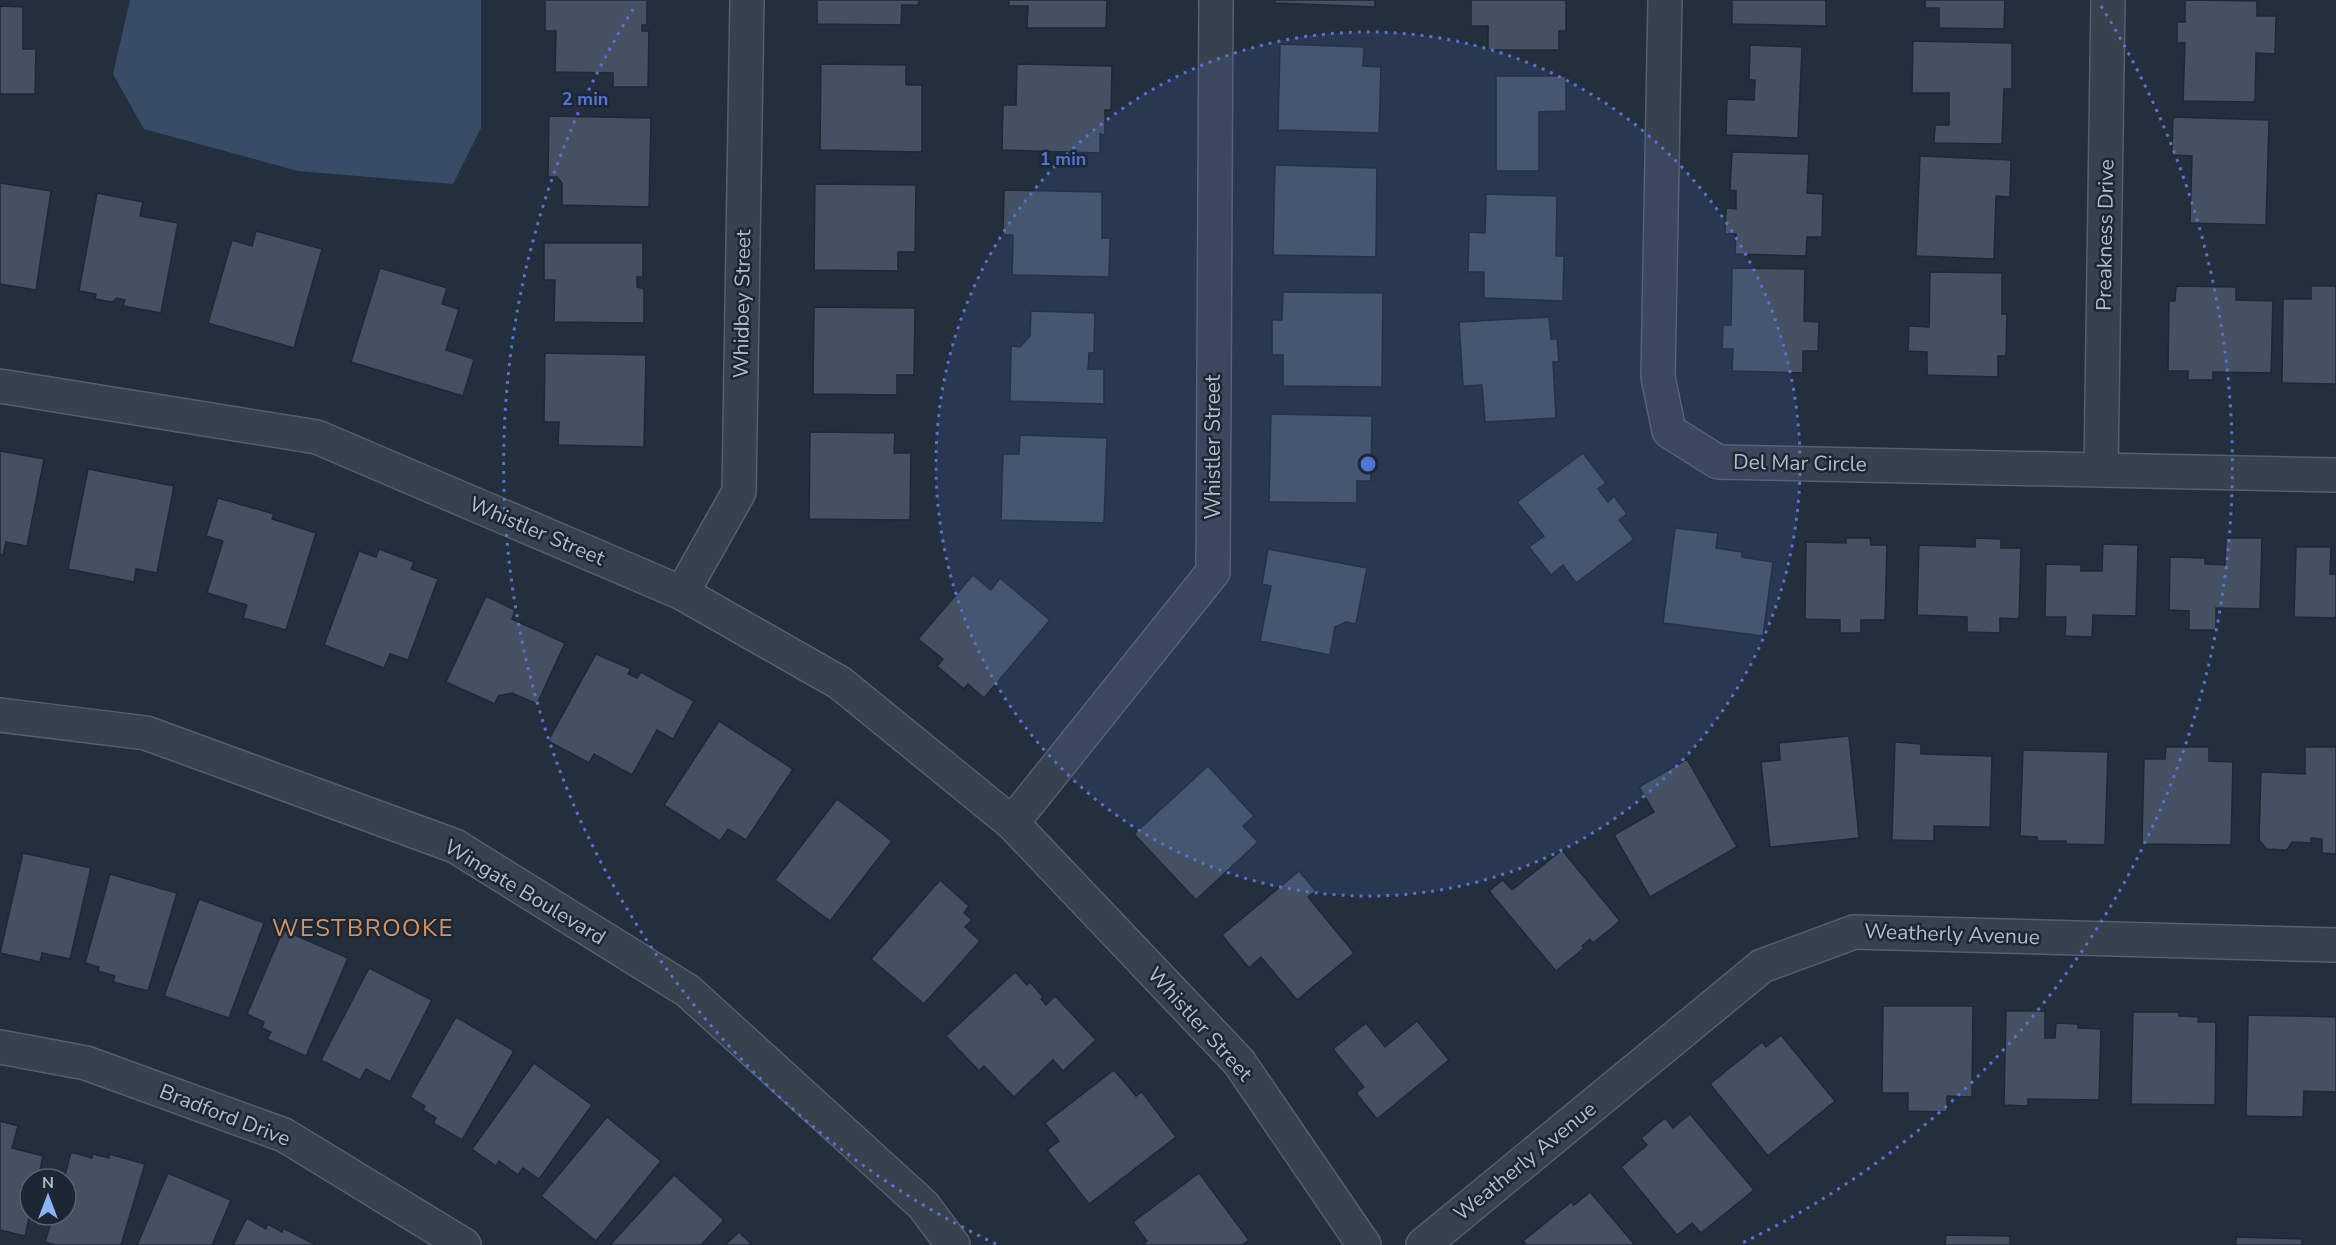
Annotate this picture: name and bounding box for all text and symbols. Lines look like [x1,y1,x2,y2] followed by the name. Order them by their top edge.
[562,87,608,111] text: 2 min
[1040,147,1086,171] text: 1 min
[2090,159,2120,311] street label: Preakness Drive
[727,229,757,379] street label: Whidbey Street
[1199,374,1227,519] street label: Whistler Street
[1733,448,1867,478] street label: Del Mar Circle
[1358,454,1378,474] centre of rings
[465,490,610,572] street label: Whistler Street
[439,833,611,951] street label: Wingate Boulevard
[272,912,454,944] district label: WESTBROOKE
[1864,917,2040,951] street label: Weatherly Avenue
[1141,961,1259,1088] street label: Whistler Street
[155,1077,295,1153] street label: Bradford Drive
[1448,1095,1602,1227] street label: Weatherly Avenue
[18,1167,78,1227] north arrow
[42,1172,54,1194] text: N

